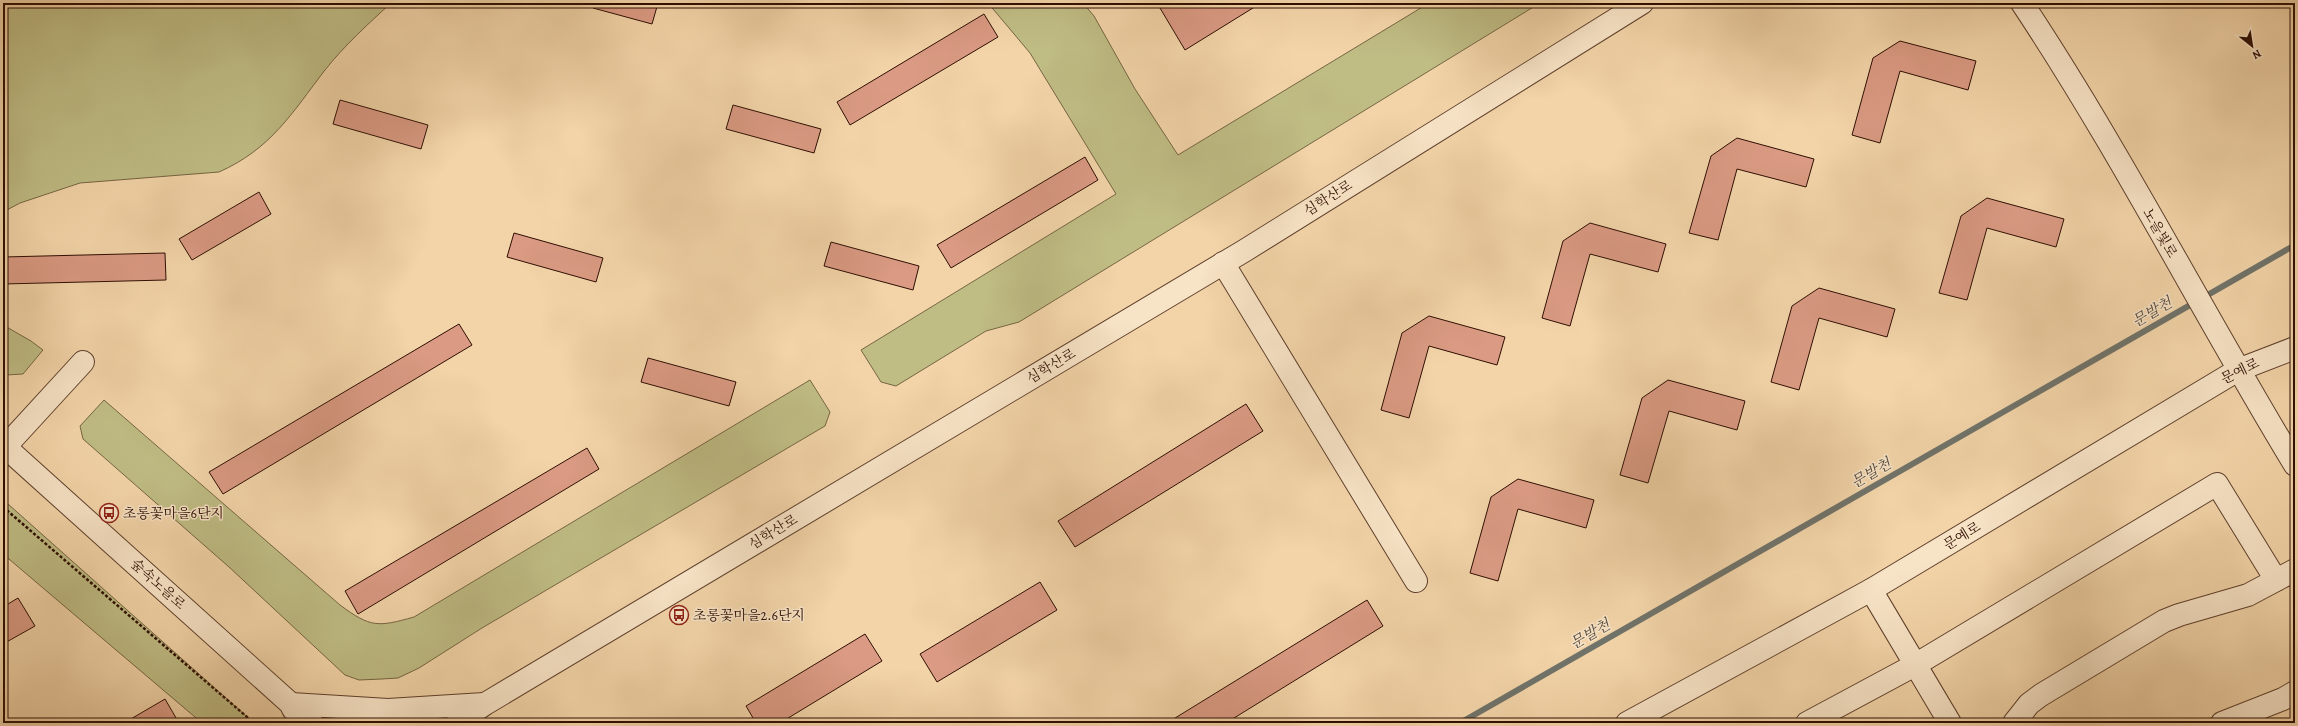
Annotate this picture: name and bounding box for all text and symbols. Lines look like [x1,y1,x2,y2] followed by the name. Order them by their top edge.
[2232,26,2272,66] north arrow
[2250,46,2264,63] text: N
[1300,175,1356,220] street label: 심학산로
[2138,205,2182,262] street label: 노을빛로
[2128,292,2177,332] water label: 문발천
[1023,344,1079,388] street label: 심학산로
[2218,353,2263,388] street label: 문예로
[1847,453,1896,493] water label: 문발천
[98,502,120,524] bus stop icon: 초롱꽃마을6단지
[123,504,224,523] place label: 초롱꽃마을6단지
[745,510,801,554] street label: 심학산로
[1940,517,1985,555] street label: 문예로
[127,554,190,614] street label: 숲속노을로
[668,604,690,626] bus stop icon: 초롱꽃마을2.6단지
[693,606,805,625] place label: 초롱꽃마을2.6단지
[1566,614,1615,654] water label: 문발천

